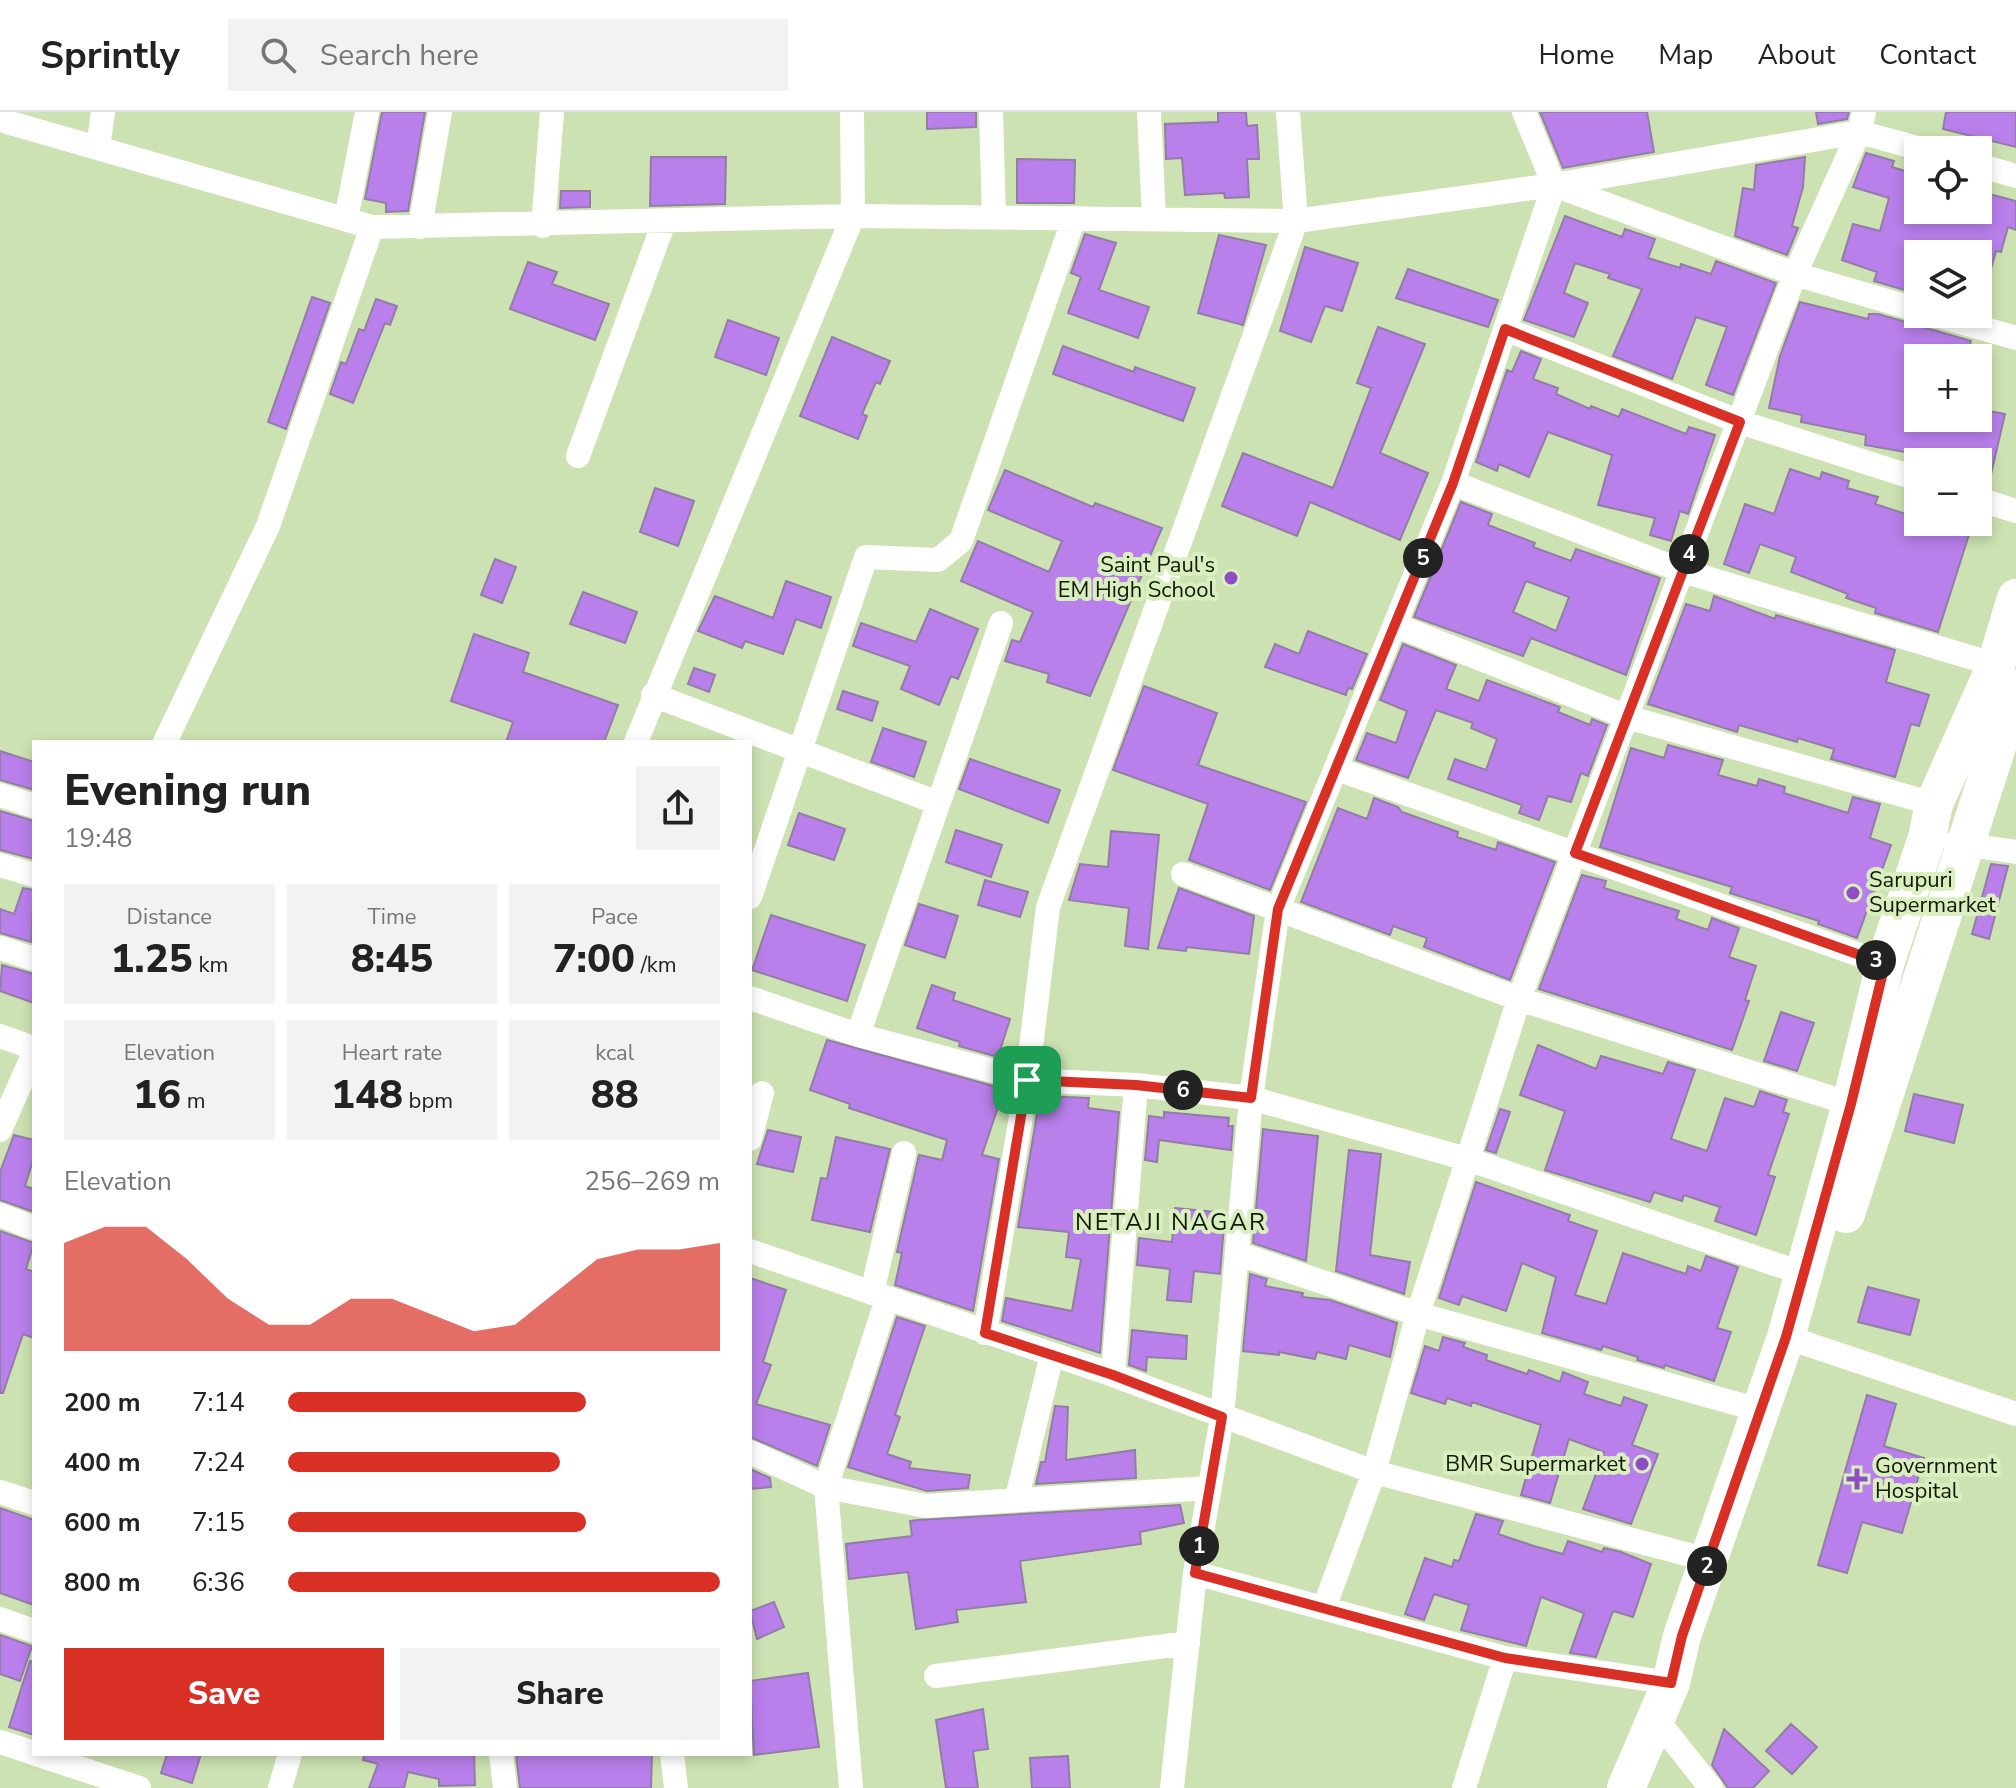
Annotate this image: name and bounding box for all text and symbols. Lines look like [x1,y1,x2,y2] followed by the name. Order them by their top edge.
[228,19,788,91] search box
[40,30,180,81] text: Sprintly
[256,33,300,77] icon: search
[320,35,479,76] text: Search here
[1539,36,1614,74] text: Home
[1658,36,1713,74] text: Map
[1757,36,1835,74] text: About
[1879,36,1976,74] text: Contact
[1904,136,1992,536] map controls
[1904,136,1992,224] button: locate
[1904,240,1992,328] button: layers
[1904,344,1992,432] button: +
[1904,448,1992,536] button: −
[1669,534,1709,574] pin: 4
[1403,538,1443,578] pin: 5
[1682,539,1696,569] text: 4
[1416,543,1430,573] text: 5
[1058,550,1215,605] place label: Saint Paul's EM High School
[1222,569,1240,587] marker: Saint Paul's EM High School
[64,761,311,821] text: Evening run
[636,766,720,850] button: share
[64,821,132,856] text: 19:48
[1869,865,1996,920] place label: Sarupuri Supermarket
[1844,884,1862,902] marker: Sarupuri Supermarket
[127,902,212,932] text: Distance
[368,902,416,932] text: Time
[591,902,638,932] text: Pace
[110,932,193,986] text: 1.25
[351,932,433,986] text: 8:45
[553,932,635,986] text: 7:00
[1856,940,1896,980] pin: 3
[1869,945,1883,975] text: 3
[193,950,228,980] text: km
[635,950,677,980] text: /km
[124,1038,215,1068] text: Elevation
[342,1038,442,1068] text: Heart rate
[595,1038,634,1068] text: kcal
[993,1046,1061,1114] pin
[1005,1058,1049,1102] icon: arrive
[133,1068,181,1122] text: 16
[331,1068,403,1122] text: 148
[591,1068,639,1122] text: 88
[1163,1070,1203,1110] pin: 6
[1176,1075,1190,1105] text: 6
[181,1086,206,1116] text: m
[403,1086,453,1116] text: bpm
[64,1164,172,1199] text: Elevation
[584,1164,720,1199] text: 256–269 m
[1075,1206,1267,1238] district label: NETAJI NAGAR
[64,1385,141,1420] text: 200 m
[192,1385,245,1420] text: 7:14
[64,1445,141,1480] text: 400 m
[192,1445,245,1480] text: 7:24
[1445,1449,1626,1479] place label: BMR Supermarket
[1875,1451,1997,1506] place label: Government Hospital
[1633,1455,1651,1473] marker: BMR Supermarket
[1846,1468,1868,1490] marker: Government Hospital
[64,1505,141,1540] text: 600 m
[192,1505,245,1540] text: 7:15
[1179,1526,1219,1566] pin: 1
[1192,1531,1206,1561] text: 1
[1687,1546,1727,1586] pin: 2
[1700,1551,1714,1581] text: 2
[64,1565,141,1600] text: 800 m
[192,1565,245,1600] text: 6:36
[64,1648,384,1740] button: Save
[400,1648,720,1740] button: Share

